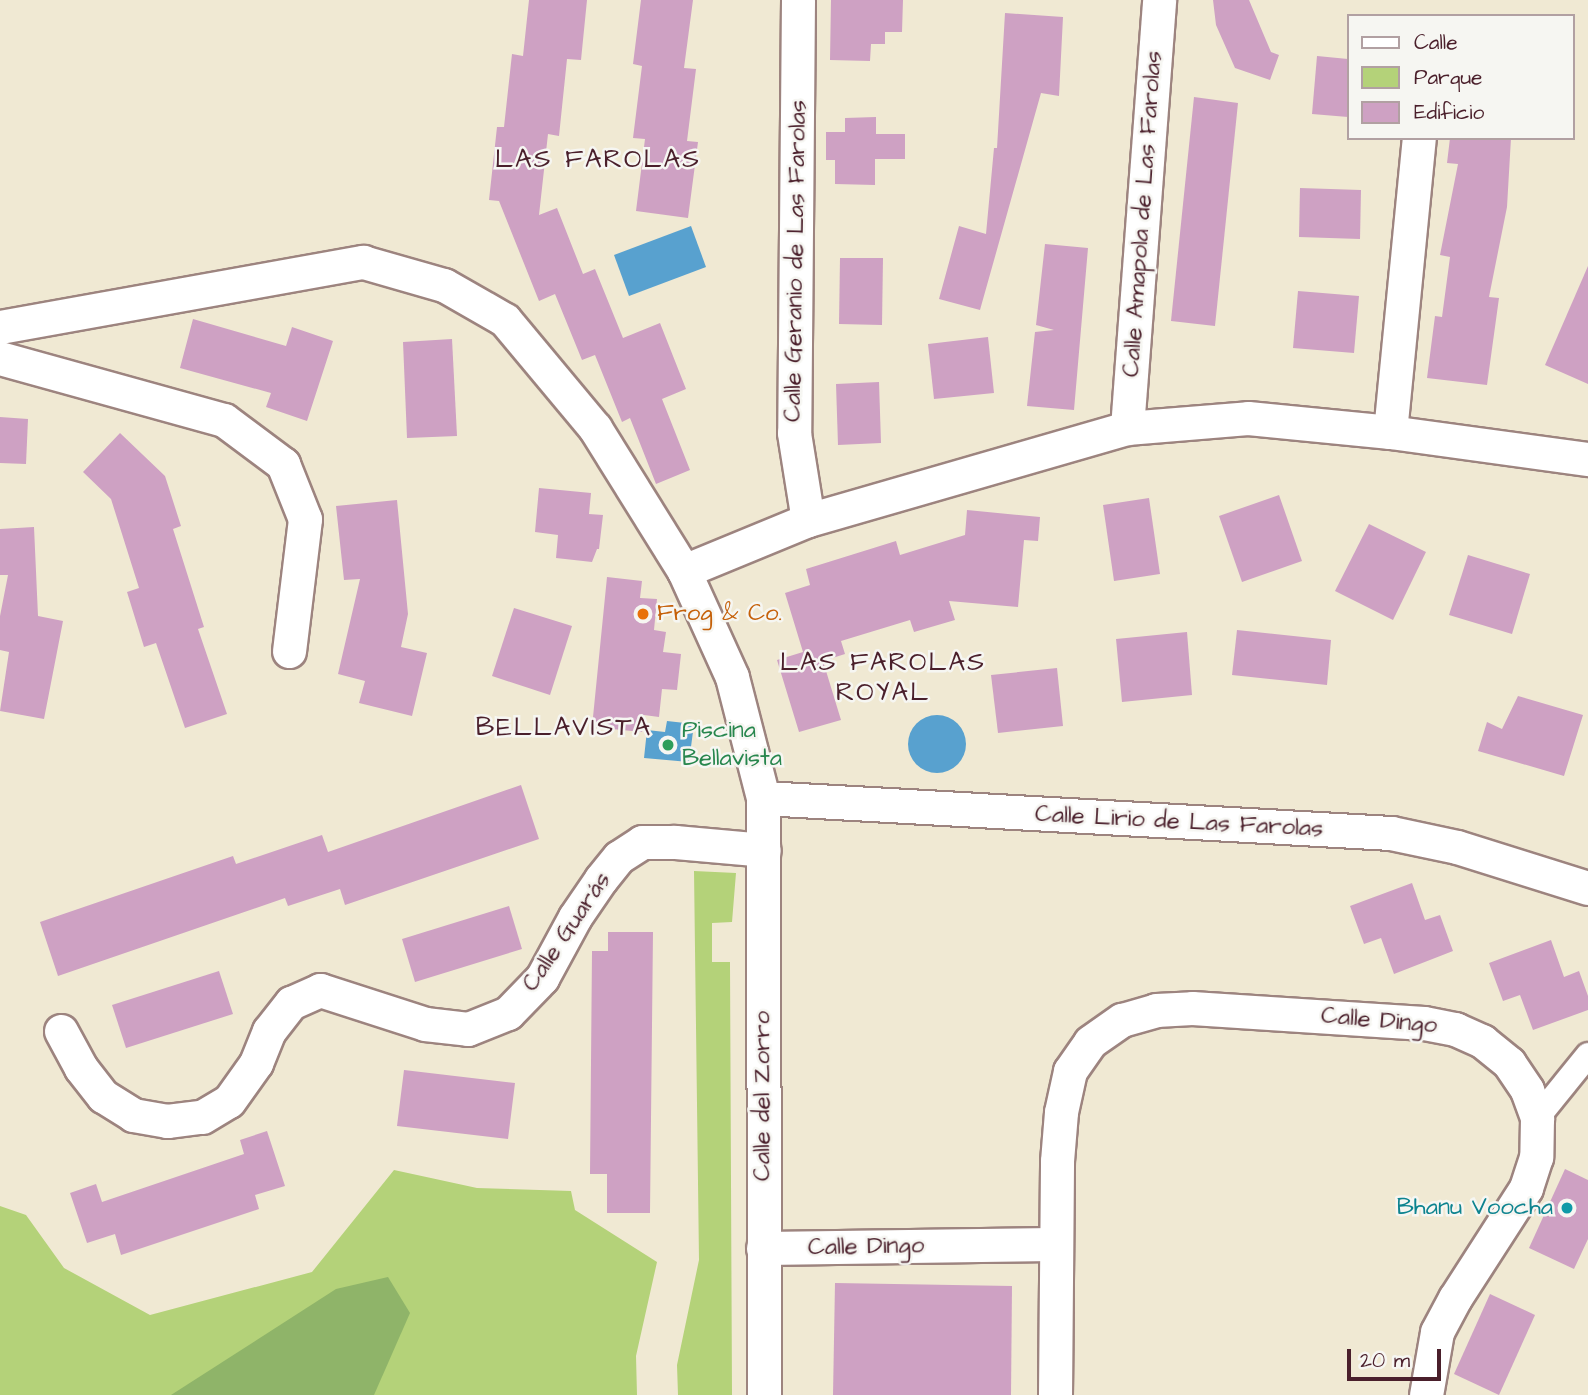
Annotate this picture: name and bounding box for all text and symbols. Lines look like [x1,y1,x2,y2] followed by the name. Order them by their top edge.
[1346,14,1574,140] legend
[1414,28,1458,57] text: Calle
[1117,50,1169,378] street label: Calle Amapola de Las Farolas
[1414,63,1482,92] text: Parque
[1414,98,1484,127] text: Edificio
[779,100,813,422] street label: Calle Geranio de Las Farolas
[496,144,700,176] district label: LAS FAROLAS
[657,600,782,628] place label: Frog & Co.
[635,606,651,622] marker: Frog & Co.
[781,647,985,708] district label: LAS FAROLAS ROYAL
[477,712,651,744] district label: BELLAVISTA
[682,717,782,773] place label: Piscina Bellavista
[660,737,676,753] marker: Piscina Bellavista
[1034,800,1324,844] street label: Calle Lirio de Las Farolas
[517,867,617,997] street label: Calle Guarás
[1320,1002,1438,1040] street label: Calle Dingo
[749,1011,777,1181] street label: Calle del Zorro
[1397,1194,1553,1222] place label: Bhanu Voocha
[1559,1200,1575,1216] marker: Bhanu Voocha
[808,1232,924,1262] street label: Calle Dingo
[1350,1336,1444,1380] scale bar
[1360,1346,1410,1375] text: 20 m

